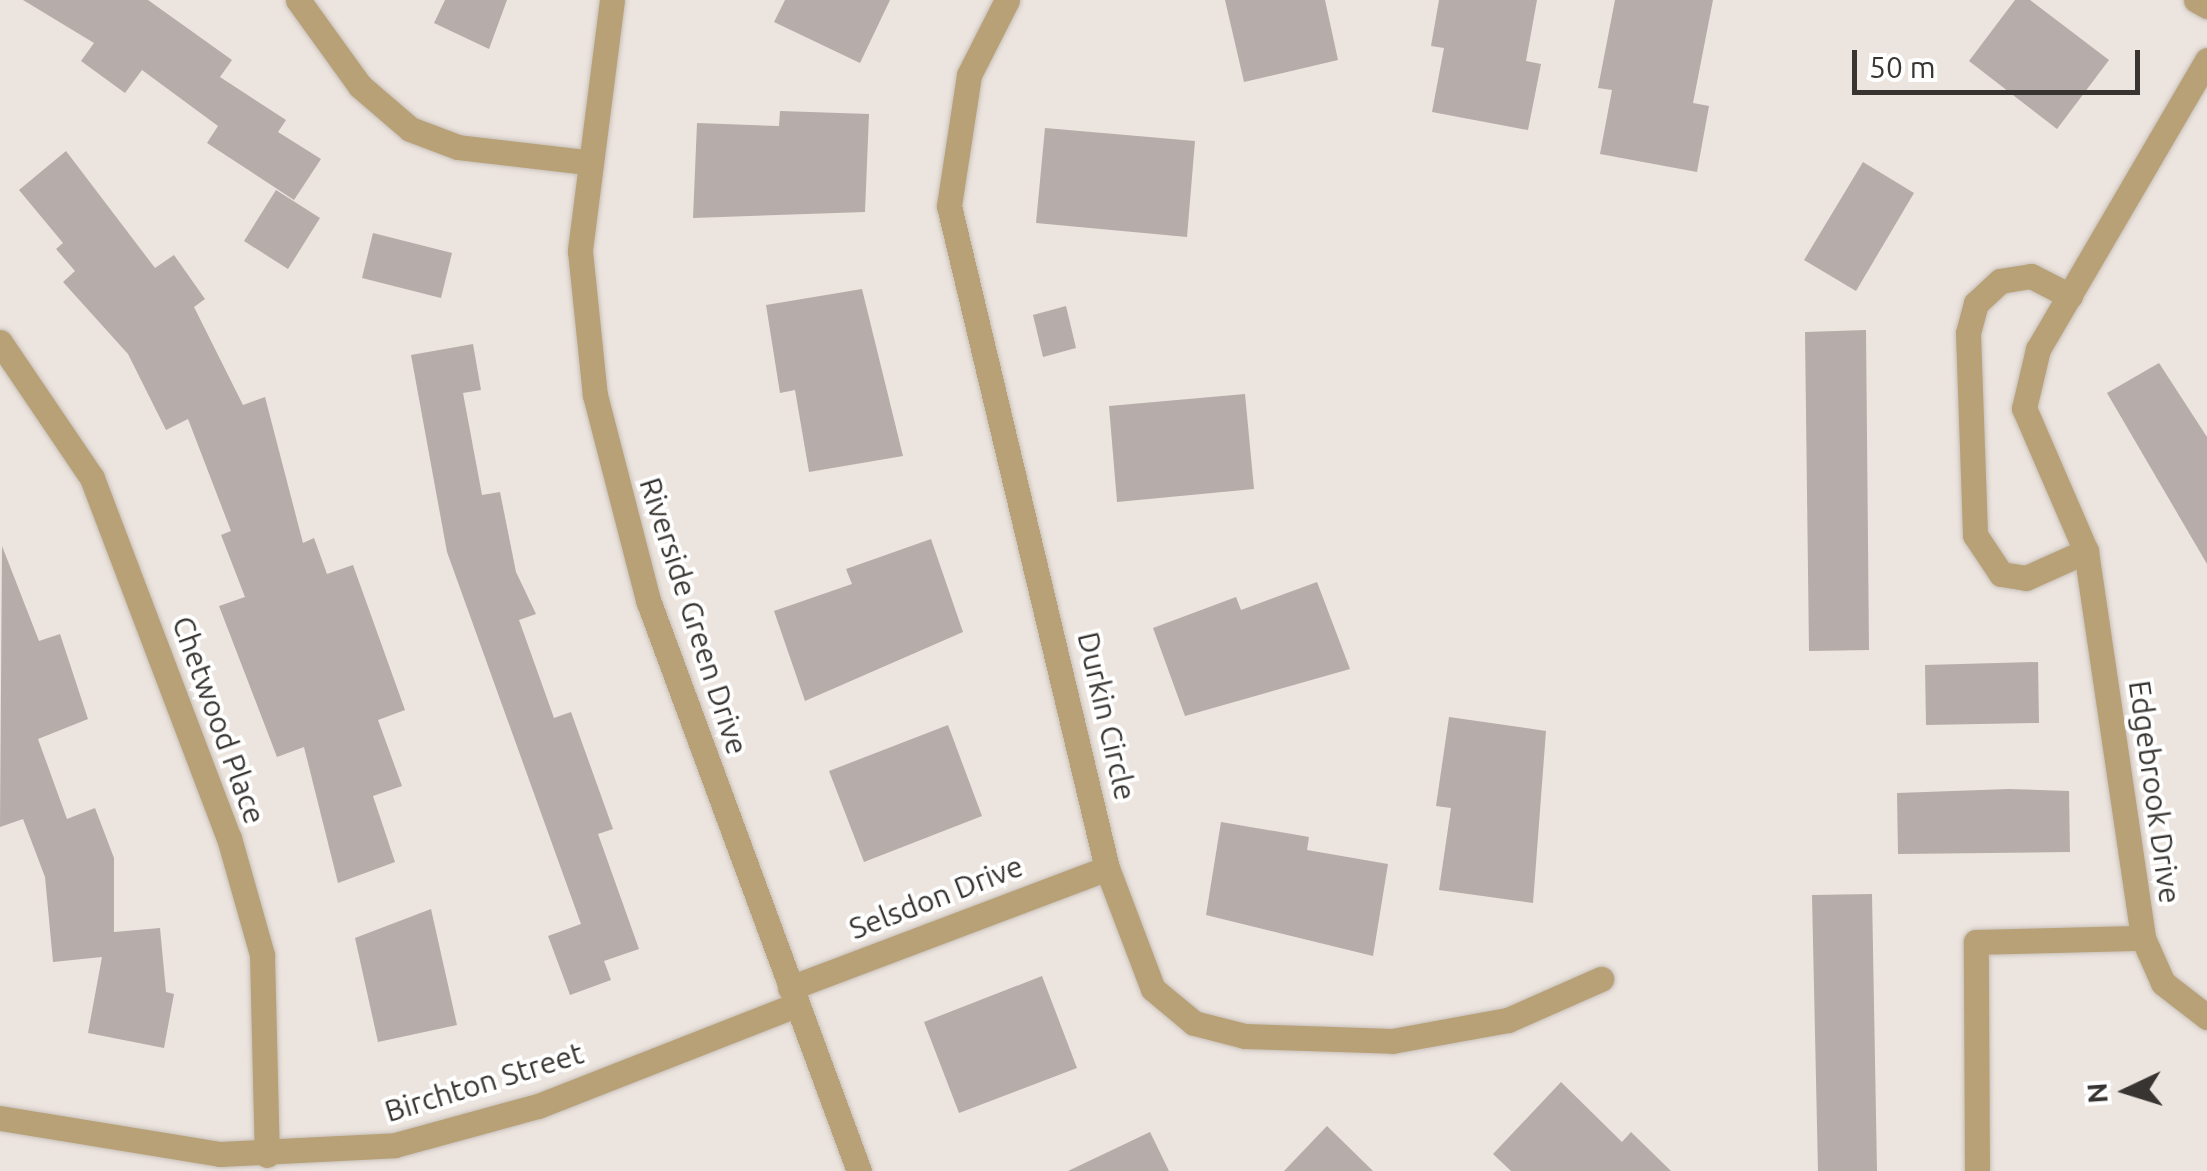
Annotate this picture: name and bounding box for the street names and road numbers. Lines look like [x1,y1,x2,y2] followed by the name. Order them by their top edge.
[632,473,756,759] street label: Riverside Green Drive
[165,611,273,829] street label: Chetwood Place
[1070,628,1144,804] street label: Durkin Circle
[2122,678,2188,906] street label: Edgebrook Drive
[844,847,1028,947] street label: Selsdon Drive
[380,1035,588,1129] street label: Birchton Street

